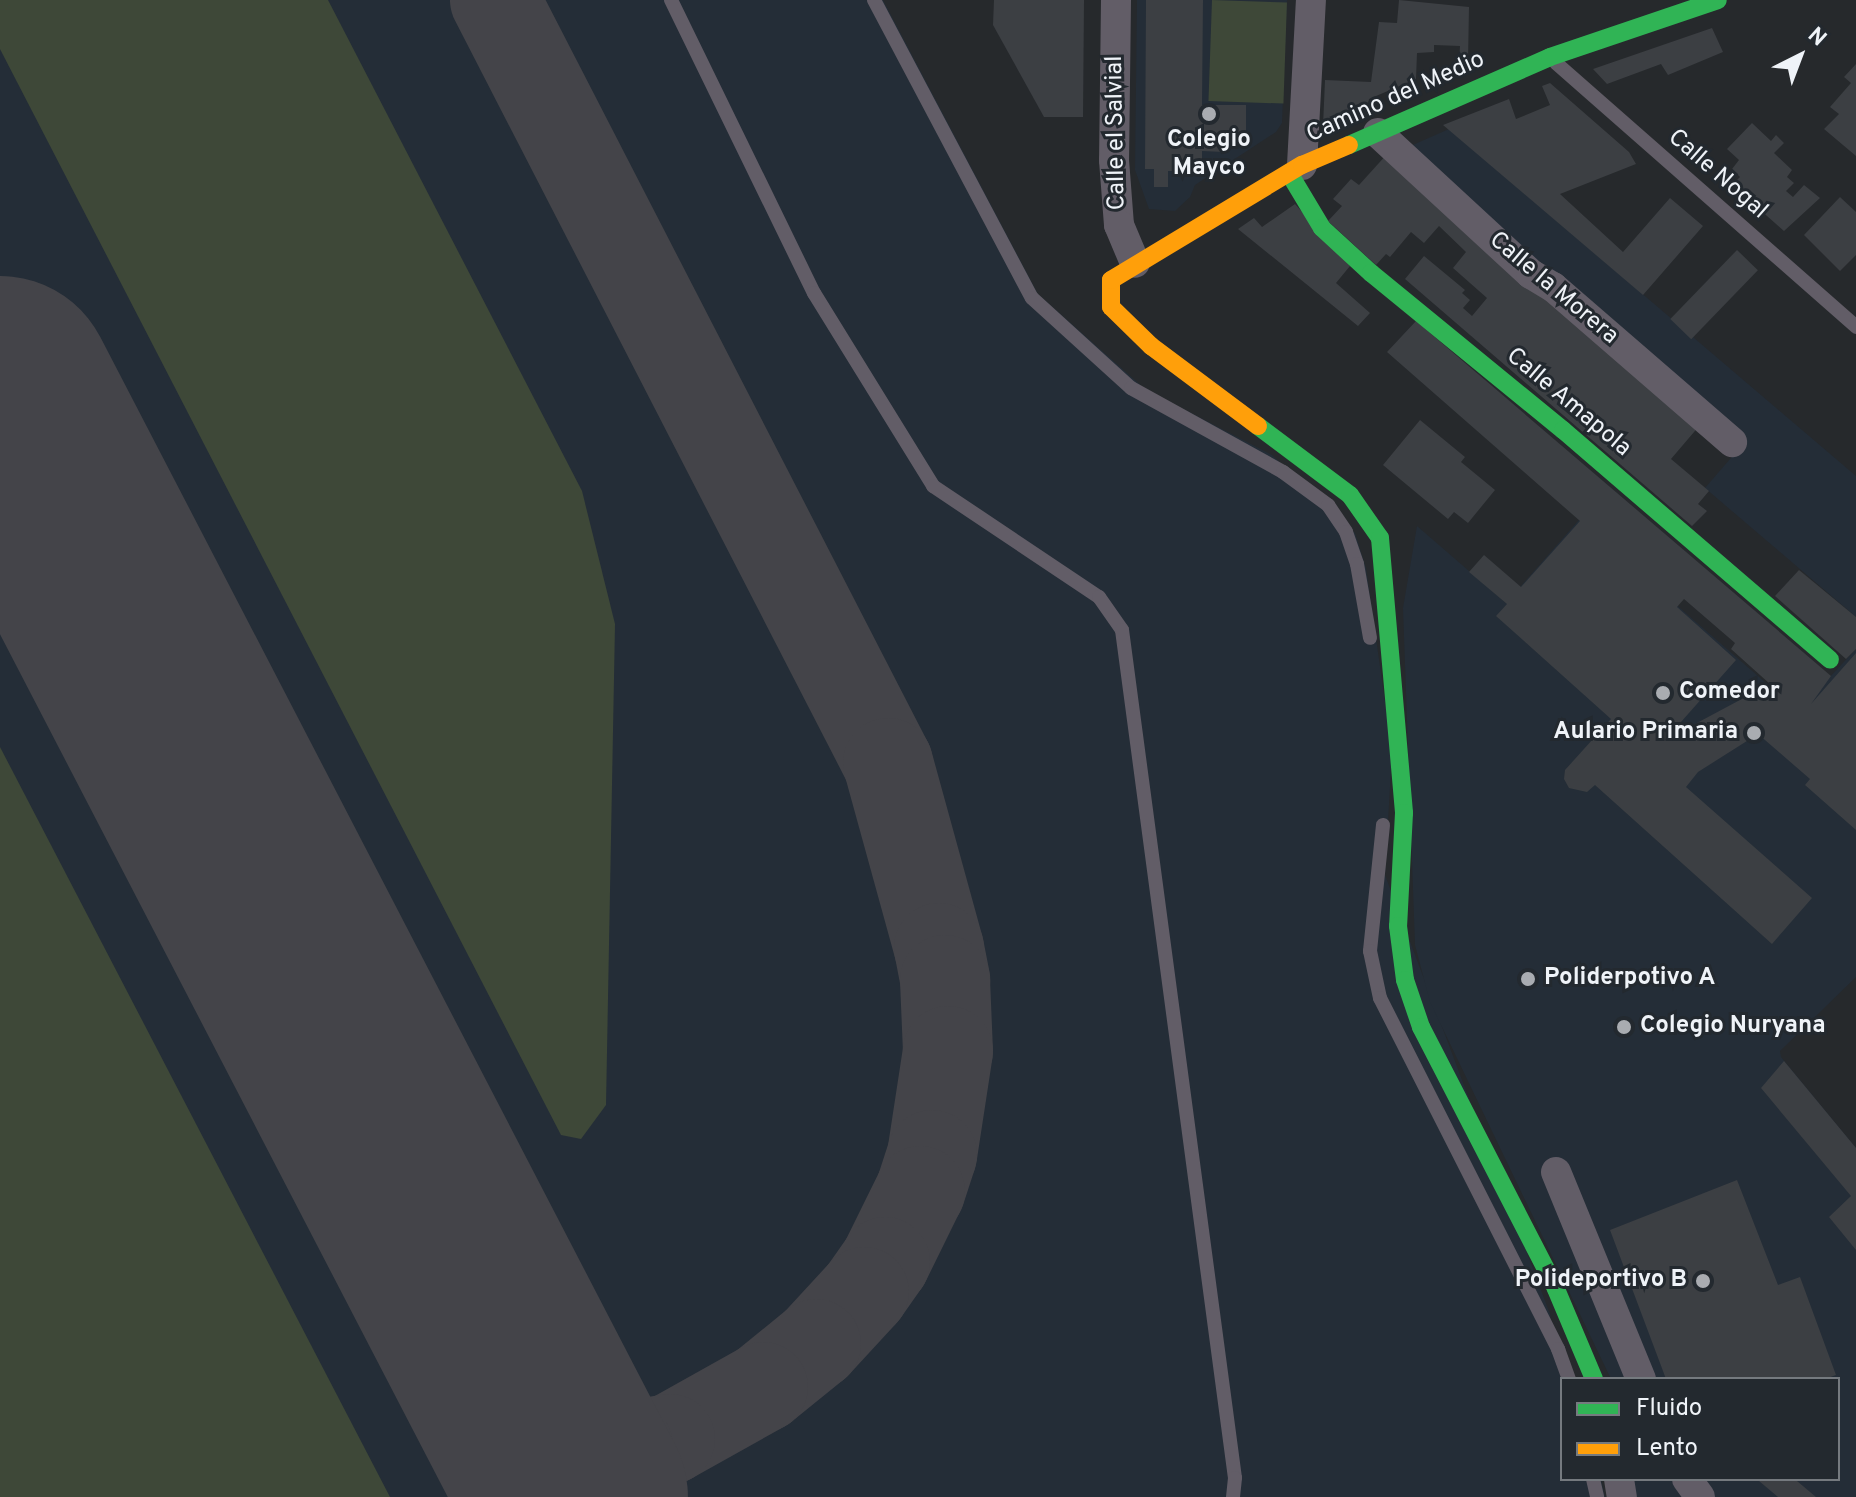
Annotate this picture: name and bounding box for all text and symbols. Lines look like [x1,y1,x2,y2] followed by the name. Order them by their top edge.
[1760,16,1840,96] north arrow
[1801,22,1831,53] text: N
[1303,46,1489,150] street label: Camino del Medio
[1101,55,1133,211] street label: Calle el Salvial
[1200,105,1218,123] marker: Colegio Mayco
[1661,124,1773,226] street label: Calle Nogal
[1167,127,1251,183] place label: Colegio Mayco
[1483,227,1623,351] street label: Calle la Morera
[1499,342,1637,464] street label: Calle Amapola
[1679,679,1780,707] place label: Comedor
[1654,684,1672,702] marker: Comedor
[1553,719,1738,747] place label: Aulario Primaria
[1745,724,1763,742] marker: Aulario Primaria
[1544,965,1716,993] place label: Poliderpotivo A
[1519,970,1537,988] marker: Poliderpotivo A
[1640,1013,1826,1041] place label: Colegio Nuryana
[1615,1018,1633,1036] marker: Colegio Nuryana
[1515,1267,1687,1295] place label: Polideportivo B
[1694,1272,1712,1290] marker: Polideportivo B
[1560,1377,1840,1481] legend
[1636,1394,1702,1424] text: Fluido
[1636,1434,1698,1464] text: Lento

